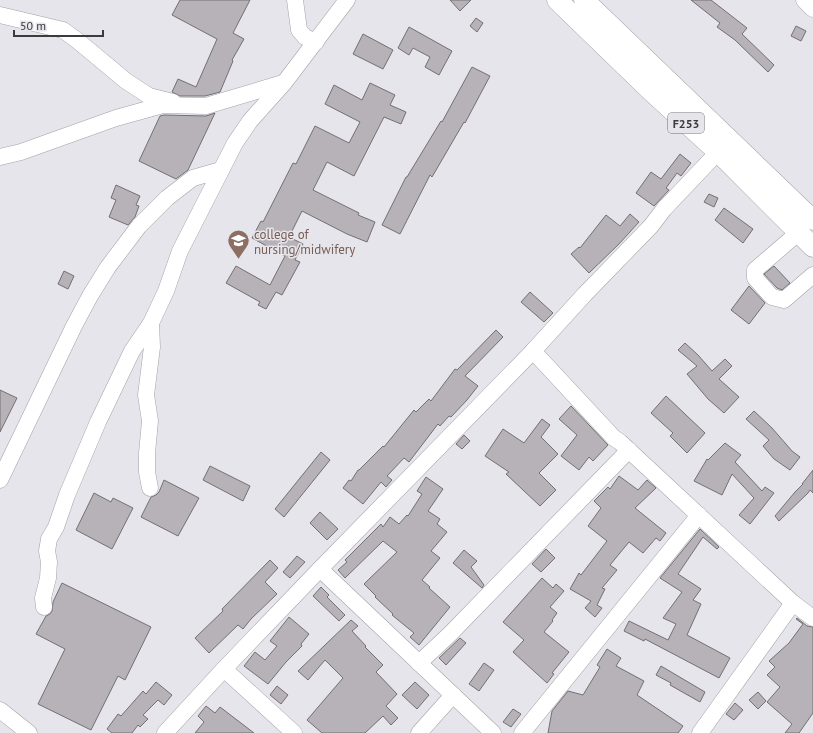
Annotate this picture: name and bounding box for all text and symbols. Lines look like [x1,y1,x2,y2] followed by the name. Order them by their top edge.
[14,12,103,38] scale bar
[20,18,46,33] text: 50 m
[668,113,704,133] road number: F253
[254,226,355,258] place label: college of nursing/midwifery
[226,228,252,261] school or university icon: college of nursing/midwifery

